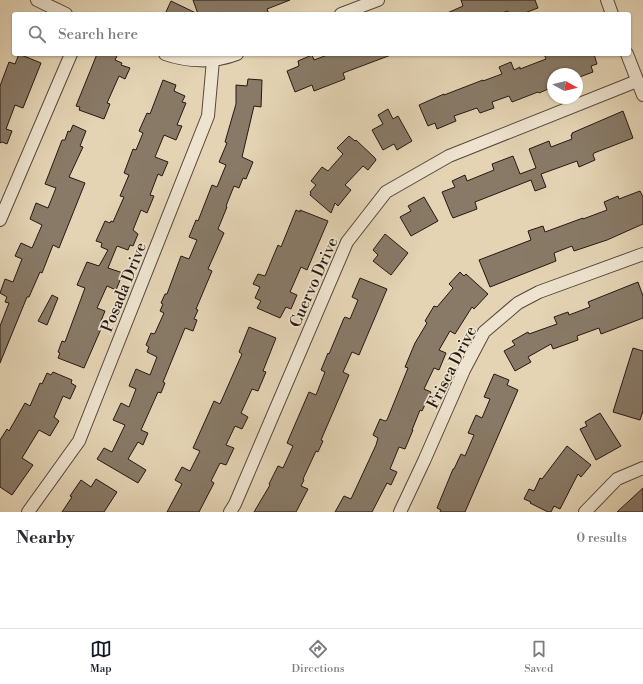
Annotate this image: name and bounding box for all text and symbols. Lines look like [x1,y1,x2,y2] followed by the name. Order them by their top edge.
[12,12,631,56] search box
[26,23,48,45] icon: search
[58,25,138,44] text: Search here
[547,68,583,104] north arrow
[285,234,343,330] street label: Cuervo Drive
[97,240,151,335] street label: Posada Drive
[423,323,481,412] street label: Frisca Drive
[16,527,75,549] text: Nearby
[576,530,627,546] text: 0 results
[90,638,112,676] tab: Map
[292,638,345,676] tab: Directions
[524,638,553,676] tab: Saved

